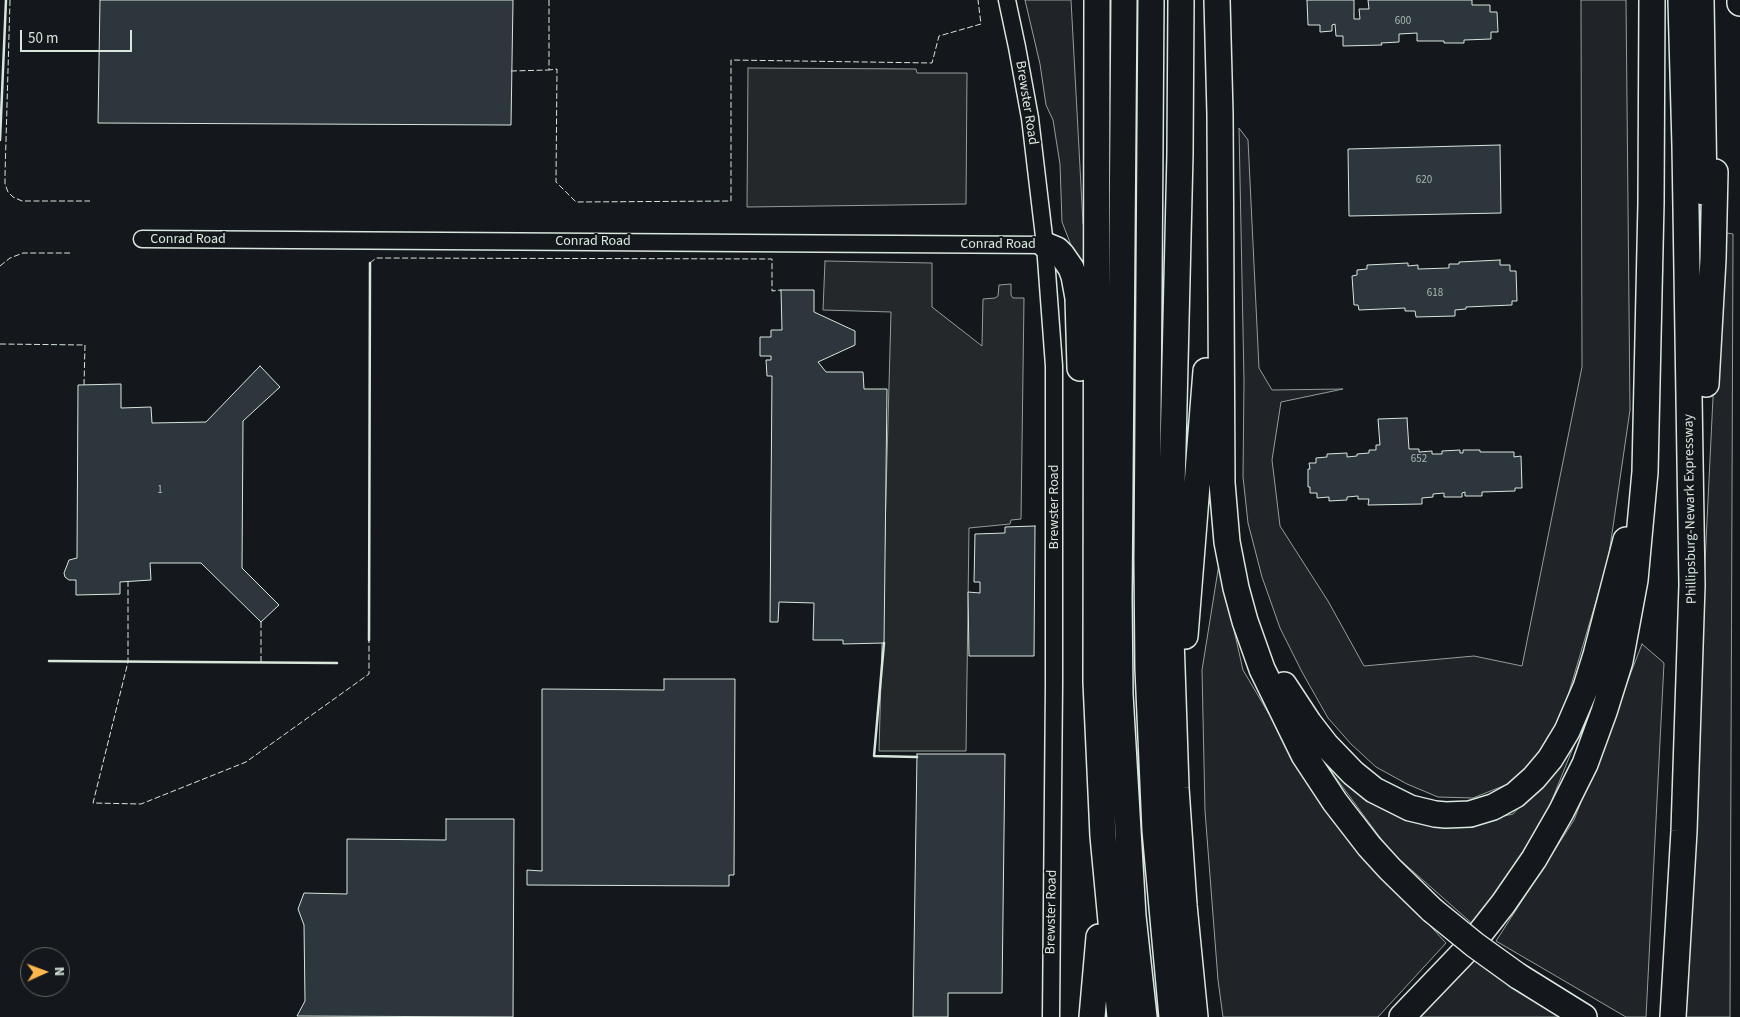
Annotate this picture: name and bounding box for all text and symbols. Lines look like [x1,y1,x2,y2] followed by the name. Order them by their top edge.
[1395,15,1411,29] house number: 600
[22,20,135,52] scale bar
[28,28,58,49] text: 50 m
[1011,60,1041,146] street label: Brewster Road
[1416,174,1432,188] house number: 620
[150,232,226,248] street label: Conrad Road
[555,234,631,250] street label: Conrad Road
[960,237,1036,253] street label: Conrad Road
[1427,287,1443,301] house number: 618
[1681,414,1701,604] street label: Phillipsburg-Newark Expressway
[1411,453,1427,467] house number: 652
[1047,465,1063,549] street label: Brewster Road
[157,484,163,498] house number: 1
[1043,869,1061,955] street label: Brewster Road
[20,947,70,997] north arrow
[49,967,69,977] text: N

